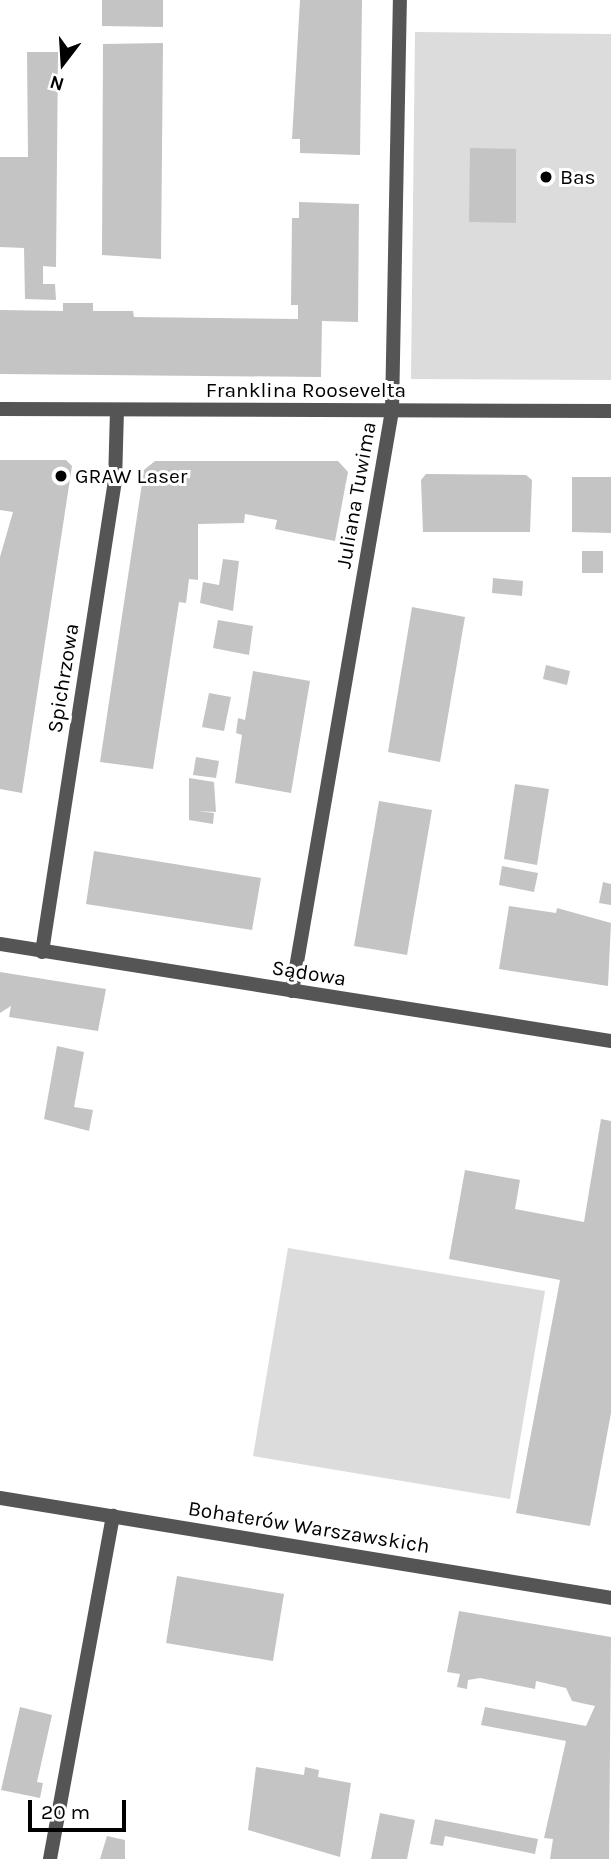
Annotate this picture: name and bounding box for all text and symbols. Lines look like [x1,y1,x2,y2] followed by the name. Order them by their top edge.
[28,28,98,98] north arrow
[47,71,67,96] text: N
[560,164,596,190] place label: Bas
[538,169,554,185] marker: Bas
[206,377,406,403] street label: Franklina Roosevelta
[331,420,381,570] street label: Juliana Tuwima
[75,463,187,489] place label: GRAW Laser
[53,468,69,484] marker: GRAW Laser
[42,621,84,735] street label: Spichrzowa
[270,955,348,991] street label: Sądowa
[186,1495,432,1559] street label: Bohaterów Warszawskich
[32,1786,130,1830] scale bar
[41,1800,90,1824] text: 20 m

